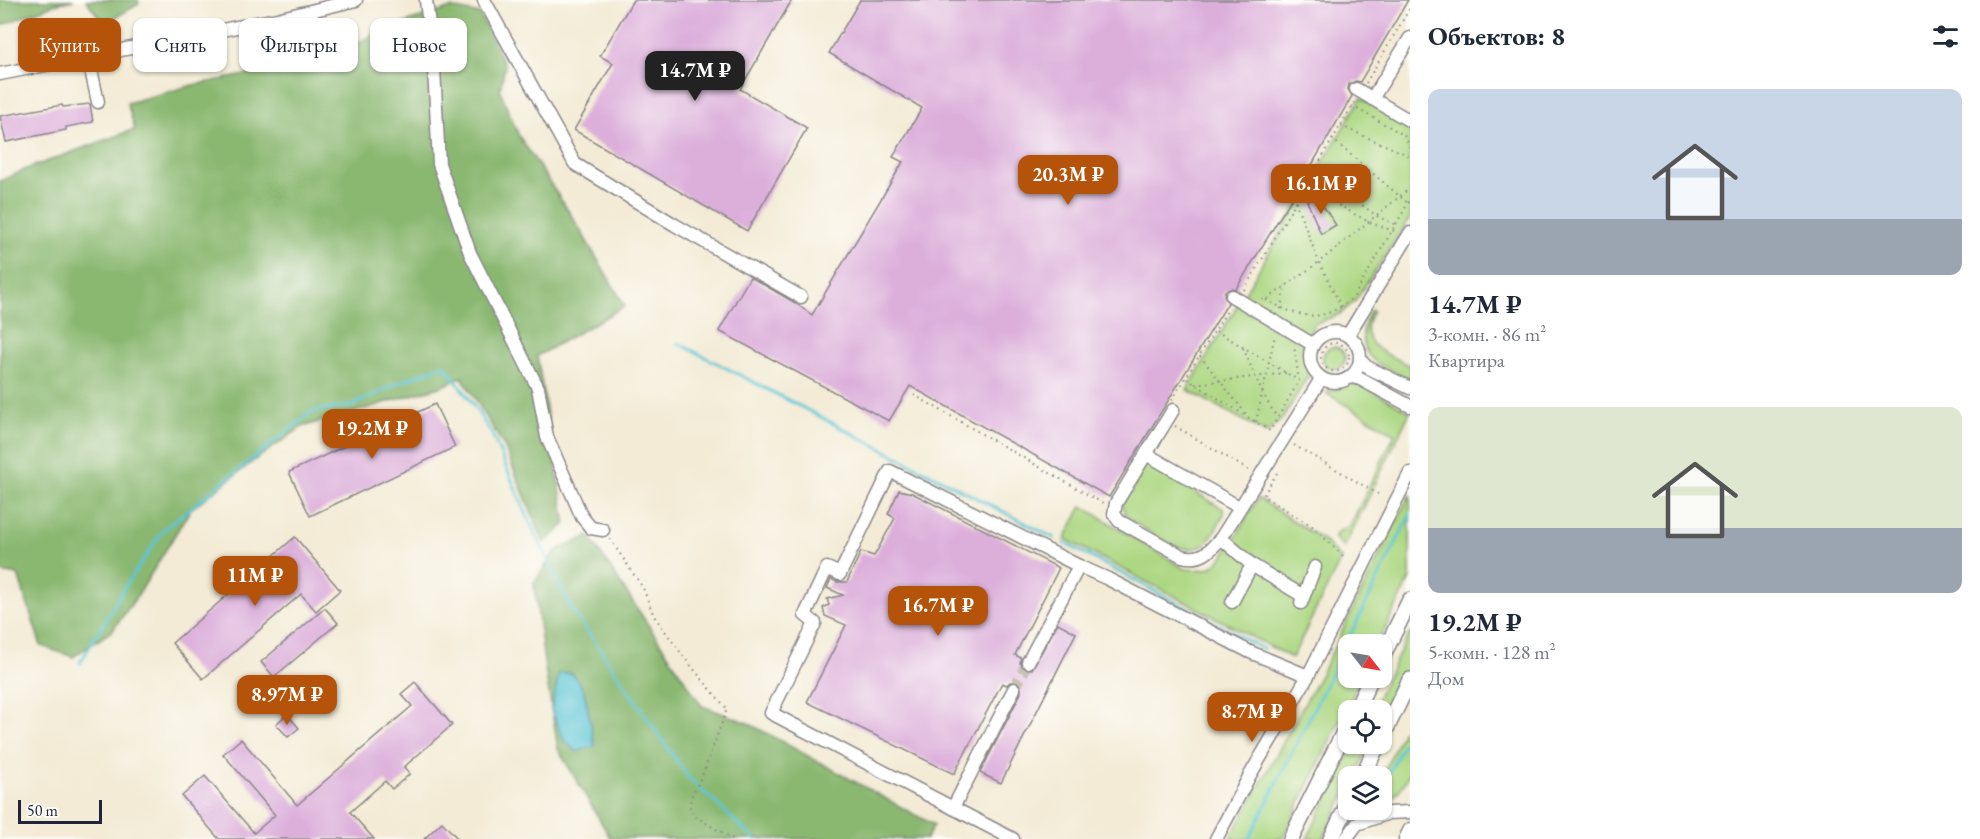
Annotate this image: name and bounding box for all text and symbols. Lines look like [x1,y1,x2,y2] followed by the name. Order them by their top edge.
[18,18,121,72] chip: Купить
[133,18,227,72] chip: Снять
[239,18,358,72] chip: Фильтры
[370,18,467,72] chip: Новое
[1428,19,1565,53] text: Объектов: 8
[1929,20,1962,53] icon: filters
[640,51,750,102] pin: 14.7M ₽
[659,57,731,83] text: 14.7M ₽
[1641,128,1749,236] icon: home
[1013,155,1123,206] pin: 20.3M ₽
[1032,161,1104,187] text: 20.3M ₽
[1266,164,1376,215] pin: 16.1M ₽
[1285,170,1357,196] text: 16.1M ₽
[1428,287,1522,321] text: 14.7M ₽
[1428,321,1546,347] text: 3-комн. · 86 m²
[1428,347,1505,373] text: Квартира
[317,409,427,460] pin: 19.2M ₽
[336,415,408,441] text: 19.2M ₽
[1641,446,1749,554] icon: home
[213,556,297,607] pin: 11M ₽
[227,562,283,588] text: 11M ₽
[883,586,993,637] pin: 16.7M ₽
[902,592,974,618] text: 16.7M ₽
[1428,605,1522,639] text: 19.2M ₽
[1338,634,1392,688] north arrow
[1338,634,1392,820] map controls
[1428,639,1556,665] text: 5-комн. · 128 m²
[1428,665,1464,691] text: Дом
[232,675,342,726] pin: 8.97M ₽
[251,681,323,707] text: 8.97M ₽
[1203,692,1301,743] pin: 8.7M ₽
[1221,698,1283,724] text: 8.7M ₽
[1338,700,1392,754] button: locate
[1338,766,1392,820] button: layers
[18,797,102,824] scale bar
[27,800,58,821] text: 50 m

